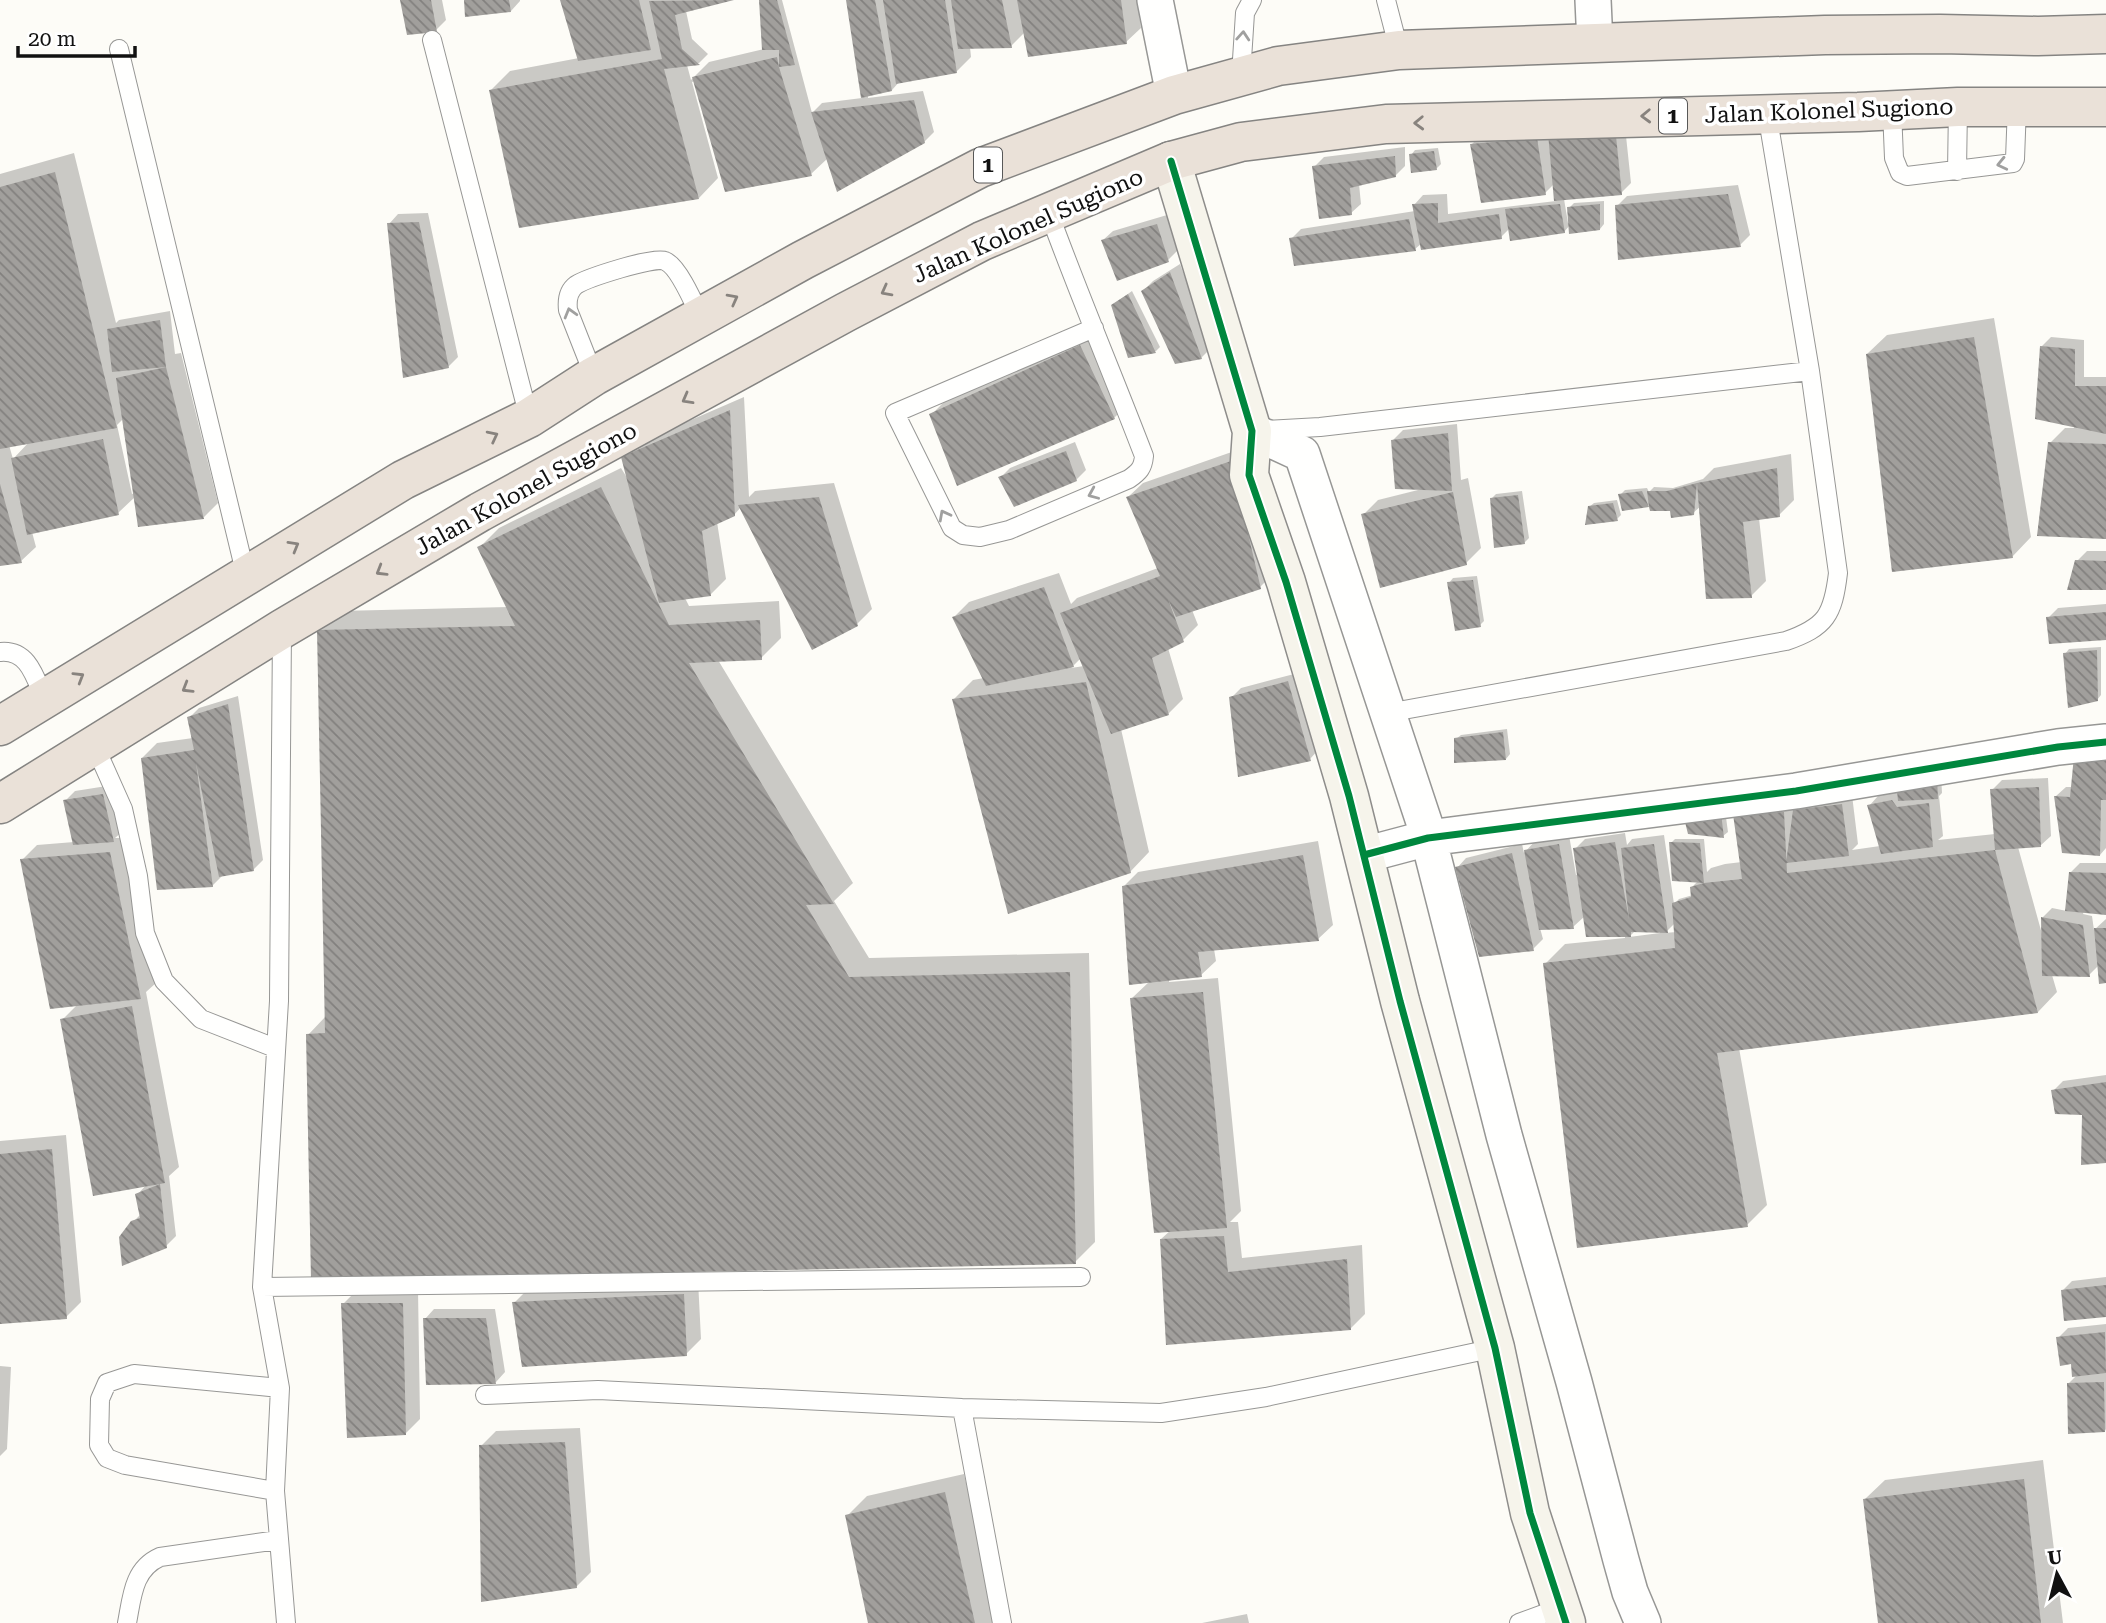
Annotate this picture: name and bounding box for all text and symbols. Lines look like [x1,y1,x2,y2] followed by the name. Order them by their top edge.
[18,14,135,58] scale bar
[28,27,76,51] text: 20 m
[1236,31,1251,42] one-way arrow
[1704,93,1954,129] street label: Jalan Kolonel Sugiono
[1659,99,1687,134] road number: 1
[1640,109,1651,124] one-way arrow
[1413,115,1424,130] one-way arrow
[974,148,1002,182] road number: 1
[1997,156,2009,170] one-way arrow
[909,163,1147,289] street label: Jalan Kolonel Sugiono
[881,282,894,296] one-way arrow
[726,293,738,307] one-way arrow
[564,307,579,319] one-way arrow
[681,391,694,404] one-way arrow
[411,417,641,561] street label: Jalan Kolonel Sugiono
[486,431,498,445] one-way arrow
[1088,486,1101,500] one-way arrow
[939,509,953,522] one-way arrow
[287,541,299,554] one-way arrow
[376,562,389,575] one-way arrow
[71,672,84,685] one-way arrow
[181,679,194,692] one-way arrow
[2022,1539,2092,1609] north arrow
[2046,1545,2064,1570] text: U

